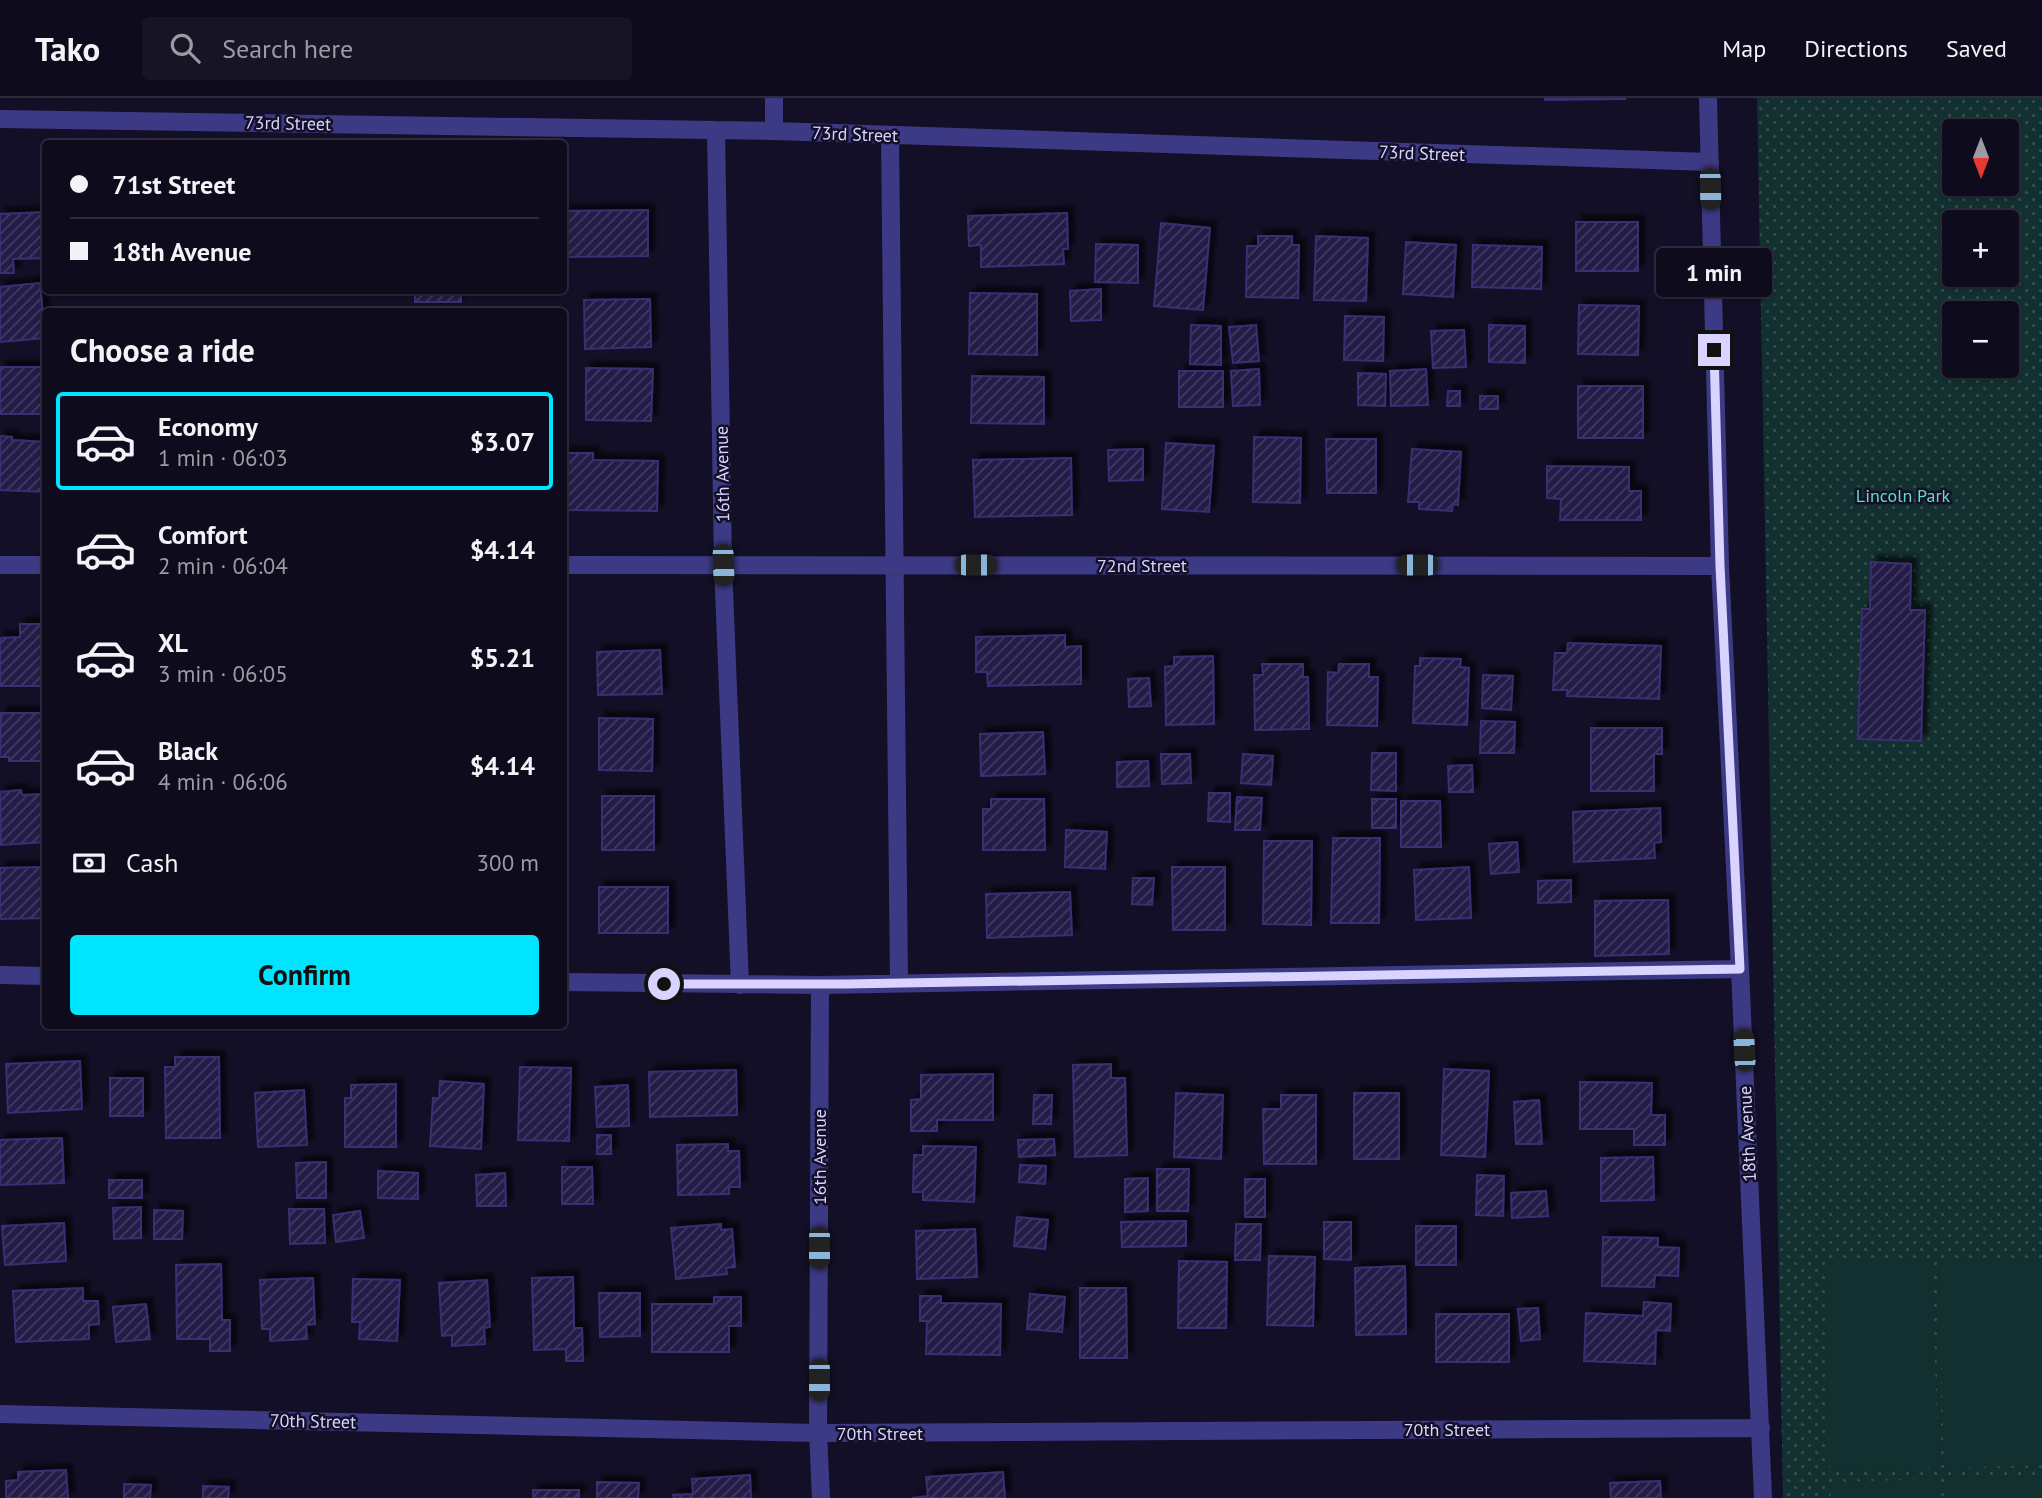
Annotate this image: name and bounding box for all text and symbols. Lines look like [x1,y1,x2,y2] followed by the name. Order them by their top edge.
[142,17,632,80] search box
[35,27,100,70] text: Tako
[166,29,204,67] icon: search
[222,32,353,65] text: Search here
[1722,33,1766,64] text: Map
[1804,33,1908,64] text: Directions
[1946,33,2007,64] text: Saved
[245,111,331,135] street label: 73rd Street
[1942,119,2020,196] north arrow
[1942,119,2019,378] map controls
[812,121,898,147] street label: 73rd Street
[1379,140,1465,166] street label: 73rd Street
[112,168,235,201] text: 71st Street
[1700,168,1721,210] car
[1942,210,2019,287] button: +
[112,235,251,268] text: 18th Avenue
[1656,248,1772,298] callout: 1 min
[1686,258,1742,287] text: 1 min
[1942,301,2019,378] button: −
[70,329,255,371] text: Choose a ride
[1698,334,1730,366] route end
[74,410,137,473] icon: car
[158,410,258,443] text: Economy
[470,425,535,458] text: $3.07
[710,426,734,522] street label: 16th Avenue
[158,443,288,472] text: 1 min · 06:03
[1856,484,1951,507] park label: Lincoln Park
[74,518,137,581] icon: car
[158,518,248,551] text: Comfort
[470,533,535,566] text: $4.14
[712,544,735,586] car
[158,551,288,580] text: 2 min · 06:04
[1097,554,1187,577] street label: 72nd Street
[956,555,998,576] car
[1397,555,1439,576] car
[74,626,137,689] icon: car
[158,626,188,659] text: XL
[470,641,535,674] text: $5.21
[158,659,288,688] text: 3 min · 06:05
[74,734,137,797] icon: car
[158,734,218,767] text: Black
[470,749,535,782] text: $4.14
[158,767,288,796] text: 4 min · 06:06
[70,844,108,882] icon: cash
[126,846,178,879] text: Cash
[477,848,539,877] text: 300 m
[70,935,539,1015] button: Confirm
[648,968,680,1000] route start
[1733,1028,1756,1072] car
[1733,1085,1761,1183] street label: 18th Avenue
[808,1109,831,1205] street label: 16th Avenue
[809,1227,830,1269] car
[809,1359,830,1401] car
[270,1409,356,1433] street label: 70th Street
[1404,1418,1490,1441] street label: 70th Street
[837,1422,923,1445] street label: 70th Street

